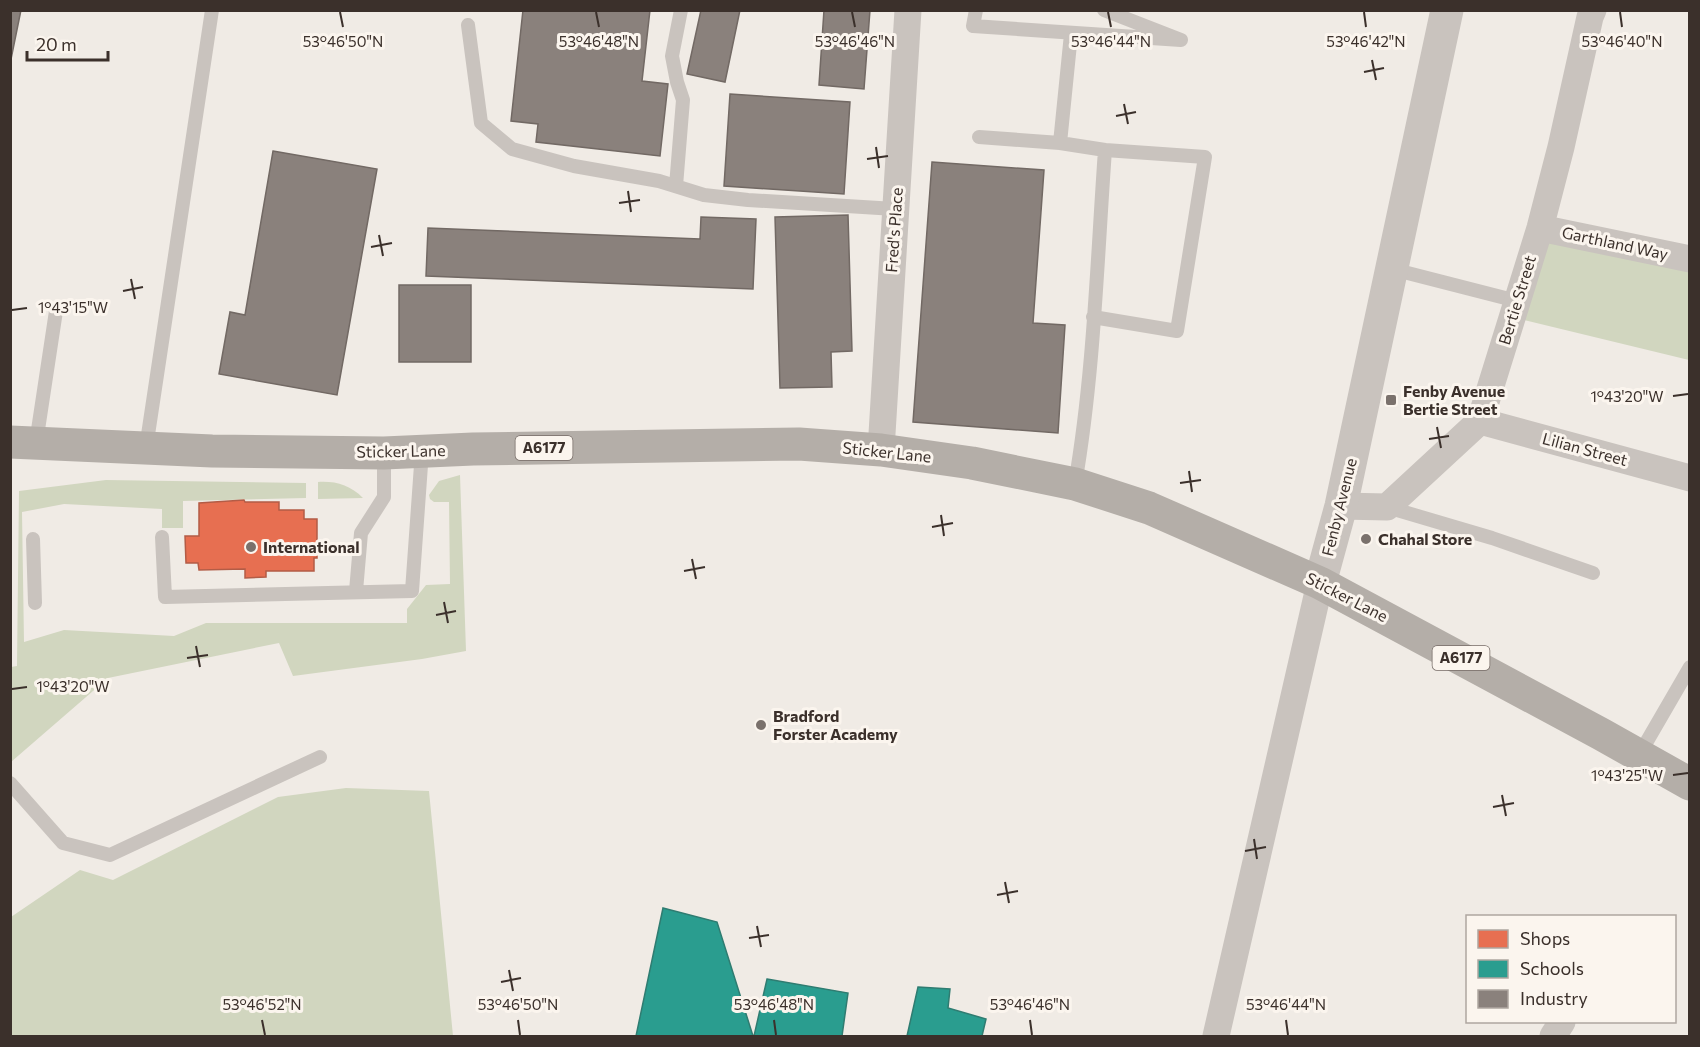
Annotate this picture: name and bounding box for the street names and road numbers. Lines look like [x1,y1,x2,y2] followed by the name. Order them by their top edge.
[881,187,906,273] street label: Fred's Place
[1560,222,1670,263] street label: Garthland Way
[1494,252,1539,347] street label: Bertie Street
[1541,428,1630,469] street label: Lilian Street
[516,436,572,460] road number: A6177
[842,437,932,466] street label: Sticker Lane
[356,440,446,461] street label: Sticker Lane
[1317,456,1360,558] street label: Fenby Avenue
[1303,568,1391,625] street label: Sticker Lane
[1432,646,1490,670] road number: A6177

